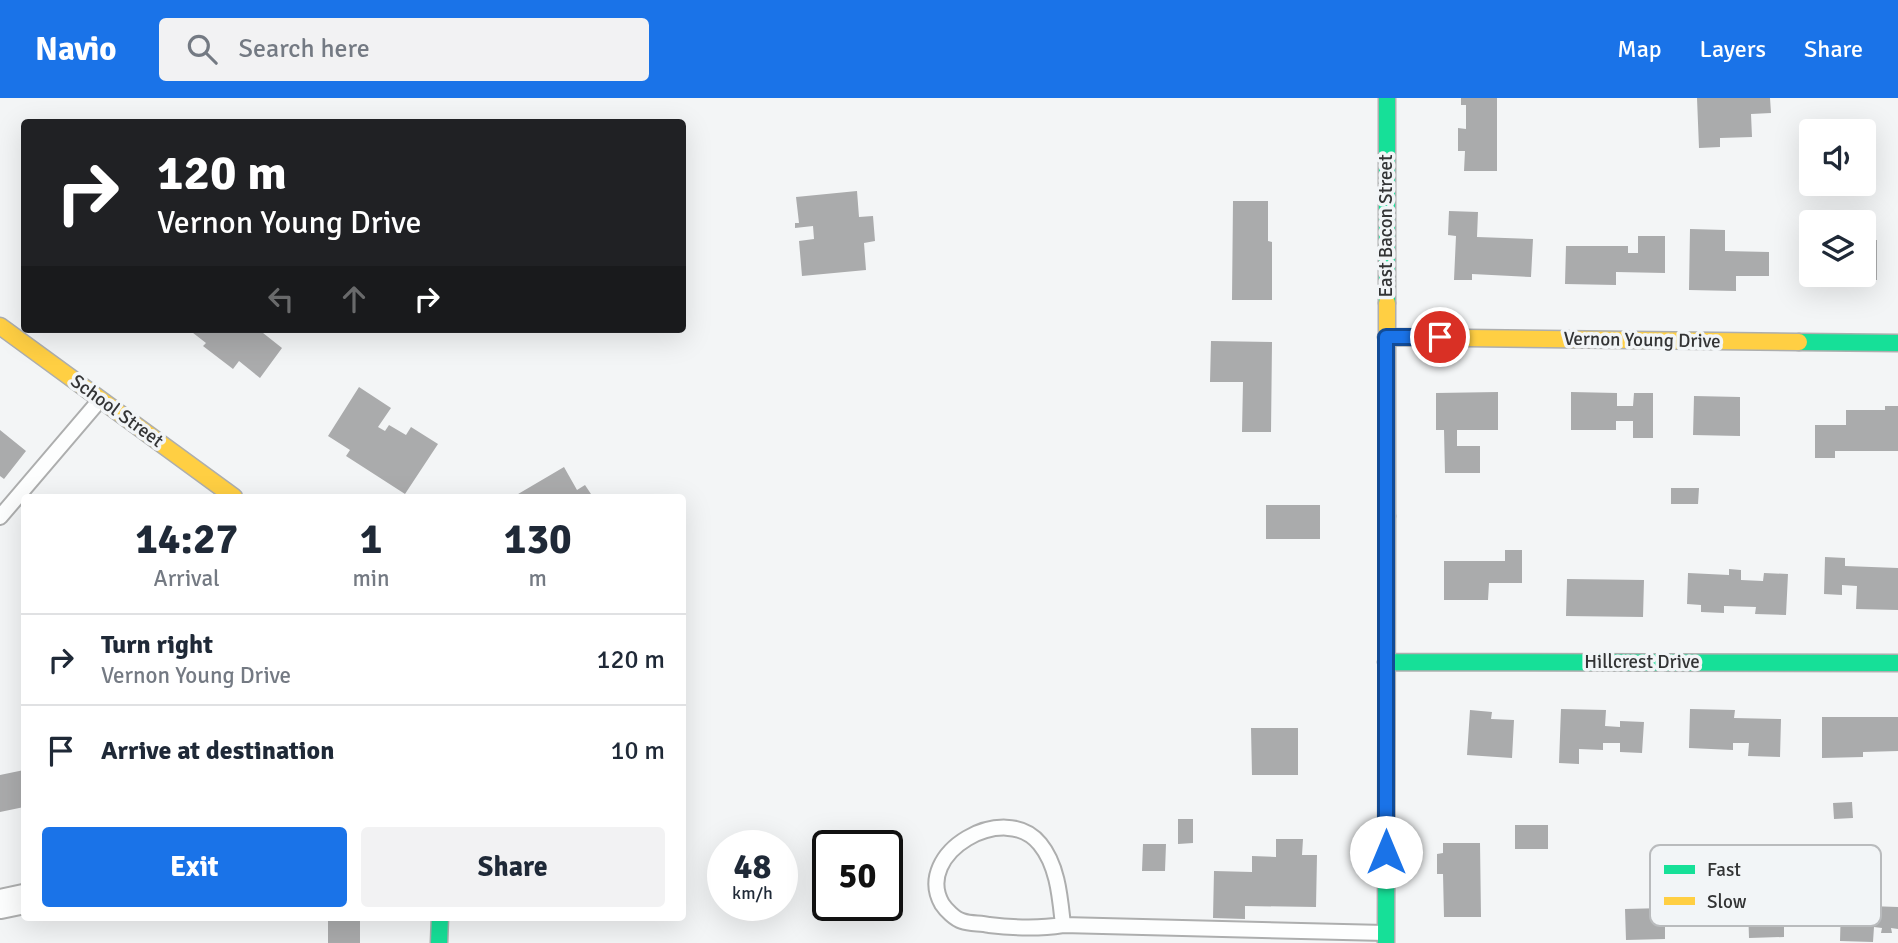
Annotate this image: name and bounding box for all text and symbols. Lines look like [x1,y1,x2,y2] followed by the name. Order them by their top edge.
[159,18,649,81] search box
[35,29,117,70] text: Navio
[183,30,221,68] icon: search
[239,33,370,65] text: Search here
[1617,34,1662,64] text: Map
[1700,34,1766,64] text: Layers
[1804,34,1863,64] text: Share
[1799,119,1876,287] map controls
[1799,119,1876,196] button: sound
[157,143,287,203] text: 120 m
[42,147,133,238] icon: right
[1374,154,1398,298] street label: East Bacon Street
[157,203,422,242] text: Vernon Young Drive
[1799,210,1876,287] button: layers
[262,280,300,318] icon: left
[335,280,373,318] icon: ahead
[408,280,446,318] icon: right
[1410,307,1470,367] pin
[1421,318,1459,356] icon: arrive
[1563,327,1721,353] street label: Vernon Young Drive
[66,369,168,453] street label: School Street
[135,514,238,565] text: 14:27
[360,514,382,565] text: 1
[504,514,572,565] text: 130
[154,564,220,593] text: Arrival
[352,564,390,593] text: min
[529,564,547,593] text: m
[101,629,213,661] text: Turn right
[42,641,80,679] icon: right
[596,644,665,676] text: 120 m
[1584,650,1700,674] street label: Hillcrest Drive
[101,661,291,690] text: Vernon Young Drive
[42,732,80,770] icon: arrive
[101,735,334,767] text: Arrive at destination
[610,735,665,767] text: 10 m
[1349,815,1423,889] position arrow
[42,827,347,907] button: Exit
[361,827,665,907] button: Share
[812,830,903,921] speed limit sign: 50
[734,845,771,888] text: 48
[1650,845,1881,926] legend
[1707,858,1741,882] text: Fast
[732,882,773,904] text: km/h
[1707,890,1747,914] text: Slow

